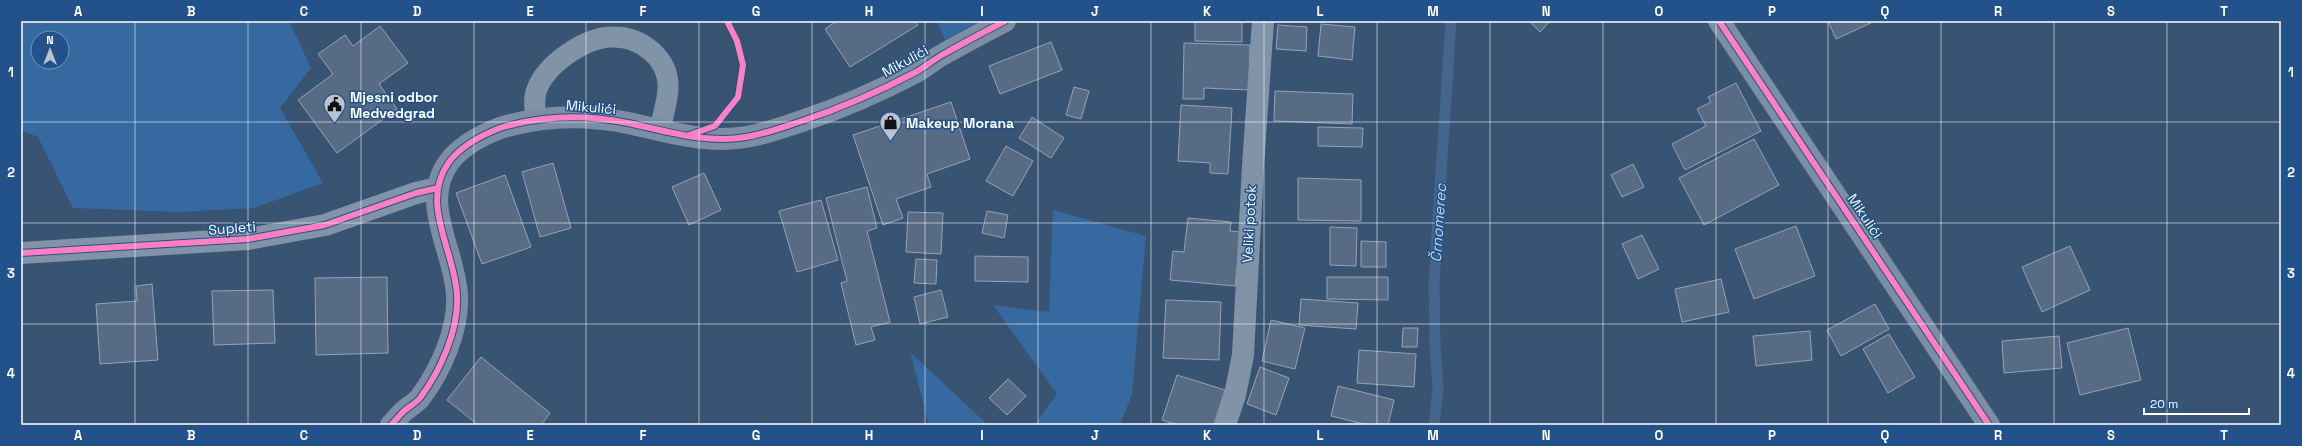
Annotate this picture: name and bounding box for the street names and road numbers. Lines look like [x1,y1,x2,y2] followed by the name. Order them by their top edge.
[879,41,931,81] street label: Mikulići
[565,96,617,118] street label: Mikulići
[1238,184,1260,263] street label: Veliki potok
[1843,190,1887,242] street label: Mikulići
[208,217,256,239] street label: Supleti

